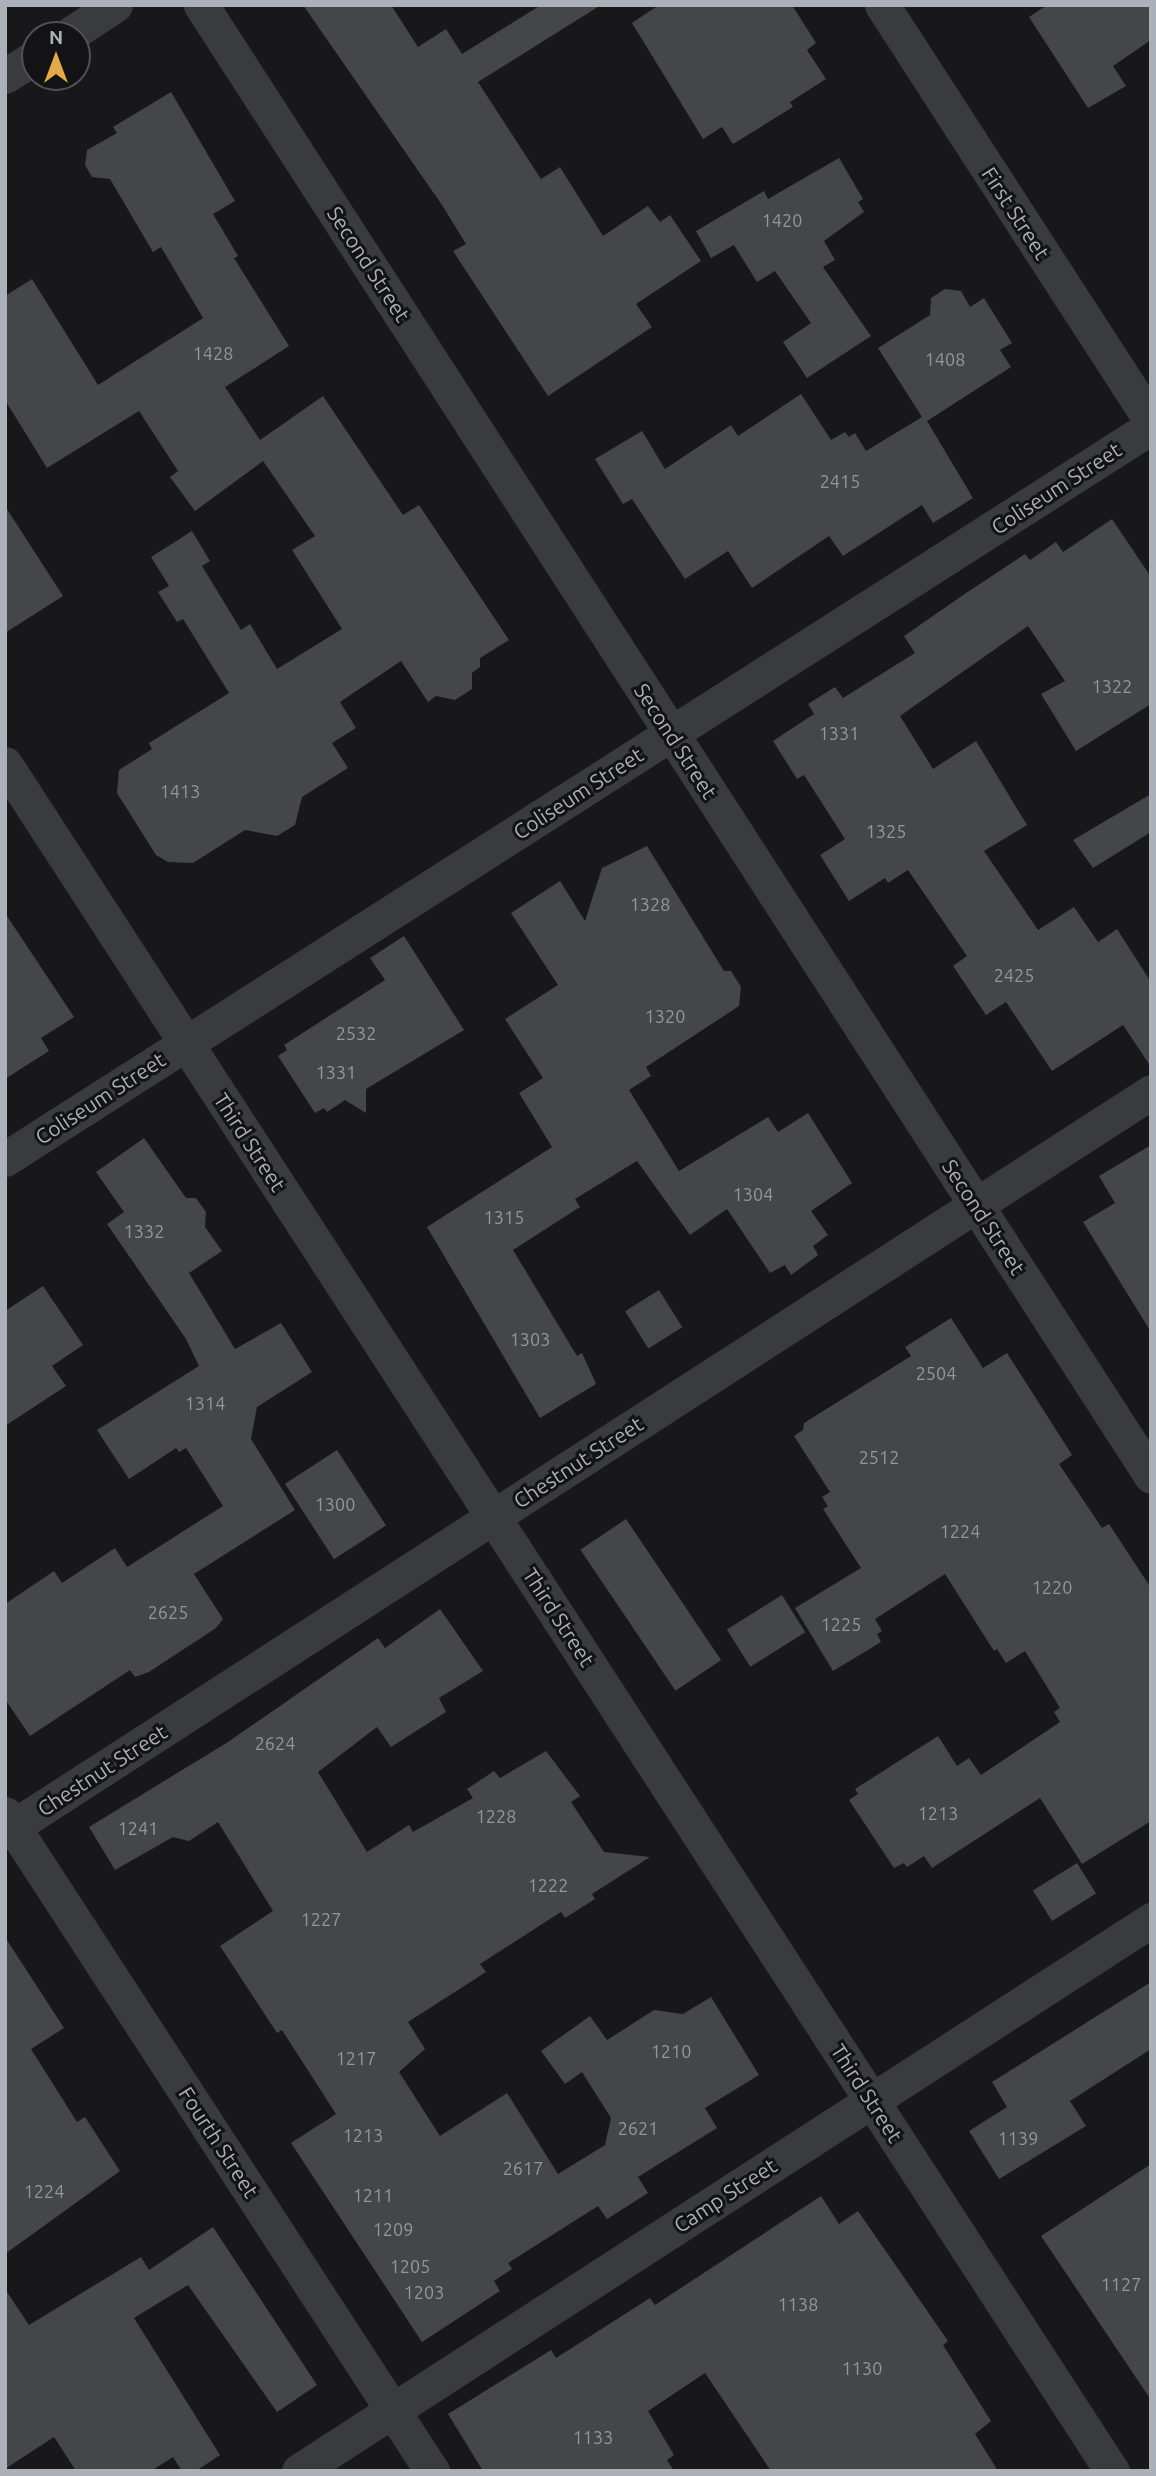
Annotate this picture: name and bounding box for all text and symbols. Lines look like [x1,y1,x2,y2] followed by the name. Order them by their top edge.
[21,21,91,91] north arrow
[49,26,63,48] text: N
[977,162,1055,264] street label: First Street
[322,202,416,326] street label: Second Street
[762,209,802,231] house number: 1420
[193,342,233,364] house number: 1428
[925,348,965,370] house number: 1408
[986,437,1126,539] street label: Coliseum Street
[820,470,860,492] house number: 2415
[1092,675,1132,697] house number: 1322
[629,679,723,803] street label: Second Street
[819,722,859,744] house number: 1331
[508,742,648,844] street label: Coliseum Street
[160,780,200,802] house number: 1413
[866,820,906,842] house number: 1325
[630,893,670,915] house number: 1328
[994,964,1034,986] house number: 2425
[645,1005,685,1027] house number: 1320
[336,1022,376,1044] house number: 2532
[30,1047,170,1149] street label: Coliseum Street
[316,1061,356,1083] house number: 1331
[209,1088,291,1196] street label: Third Street
[937,1155,1031,1279] street label: Second Street
[733,1183,773,1205] house number: 1304
[484,1206,524,1228] house number: 1315
[124,1220,164,1242] house number: 1332
[510,1328,550,1350] house number: 1303
[916,1362,956,1384] house number: 2504
[185,1392,225,1414] house number: 1314
[508,1411,648,1513] street label: Chestnut Street
[859,1446,899,1468] house number: 2512
[315,1493,355,1515] house number: 1300
[940,1520,980,1542] house number: 1224
[518,1563,600,1671] street label: Third Street
[1032,1576,1072,1598] house number: 1220
[148,1601,188,1623] house number: 2625
[821,1613,861,1635] house number: 1225
[32,1719,172,1821] street label: Chestnut Street
[255,1732,295,1754] house number: 2624
[918,1802,958,1824] house number: 1213
[476,1805,516,1827] house number: 1228
[118,1817,158,1839] house number: 1241
[528,1874,568,1896] house number: 1222
[301,1908,341,1930] house number: 1227
[826,2039,908,2147] street label: Third Street
[651,2040,691,2062] house number: 1210
[336,2047,376,2069] house number: 1217
[174,2082,264,2202] street label: Fourth Street
[618,2117,658,2139] house number: 2621
[343,2124,383,2146] house number: 1213
[998,2127,1038,2149] house number: 1139
[669,2152,781,2238] street label: Camp Street
[503,2157,543,2179] house number: 2617
[24,2180,64,2202] house number: 1224
[353,2184,393,2206] house number: 1211
[373,2218,413,2240] house number: 1209
[390,2255,430,2277] house number: 1205
[1101,2273,1141,2295] house number: 1127
[404,2281,444,2303] house number: 1203
[778,2293,818,2315] house number: 1138
[842,2357,882,2379] house number: 1130
[573,2426,613,2448] house number: 1133

